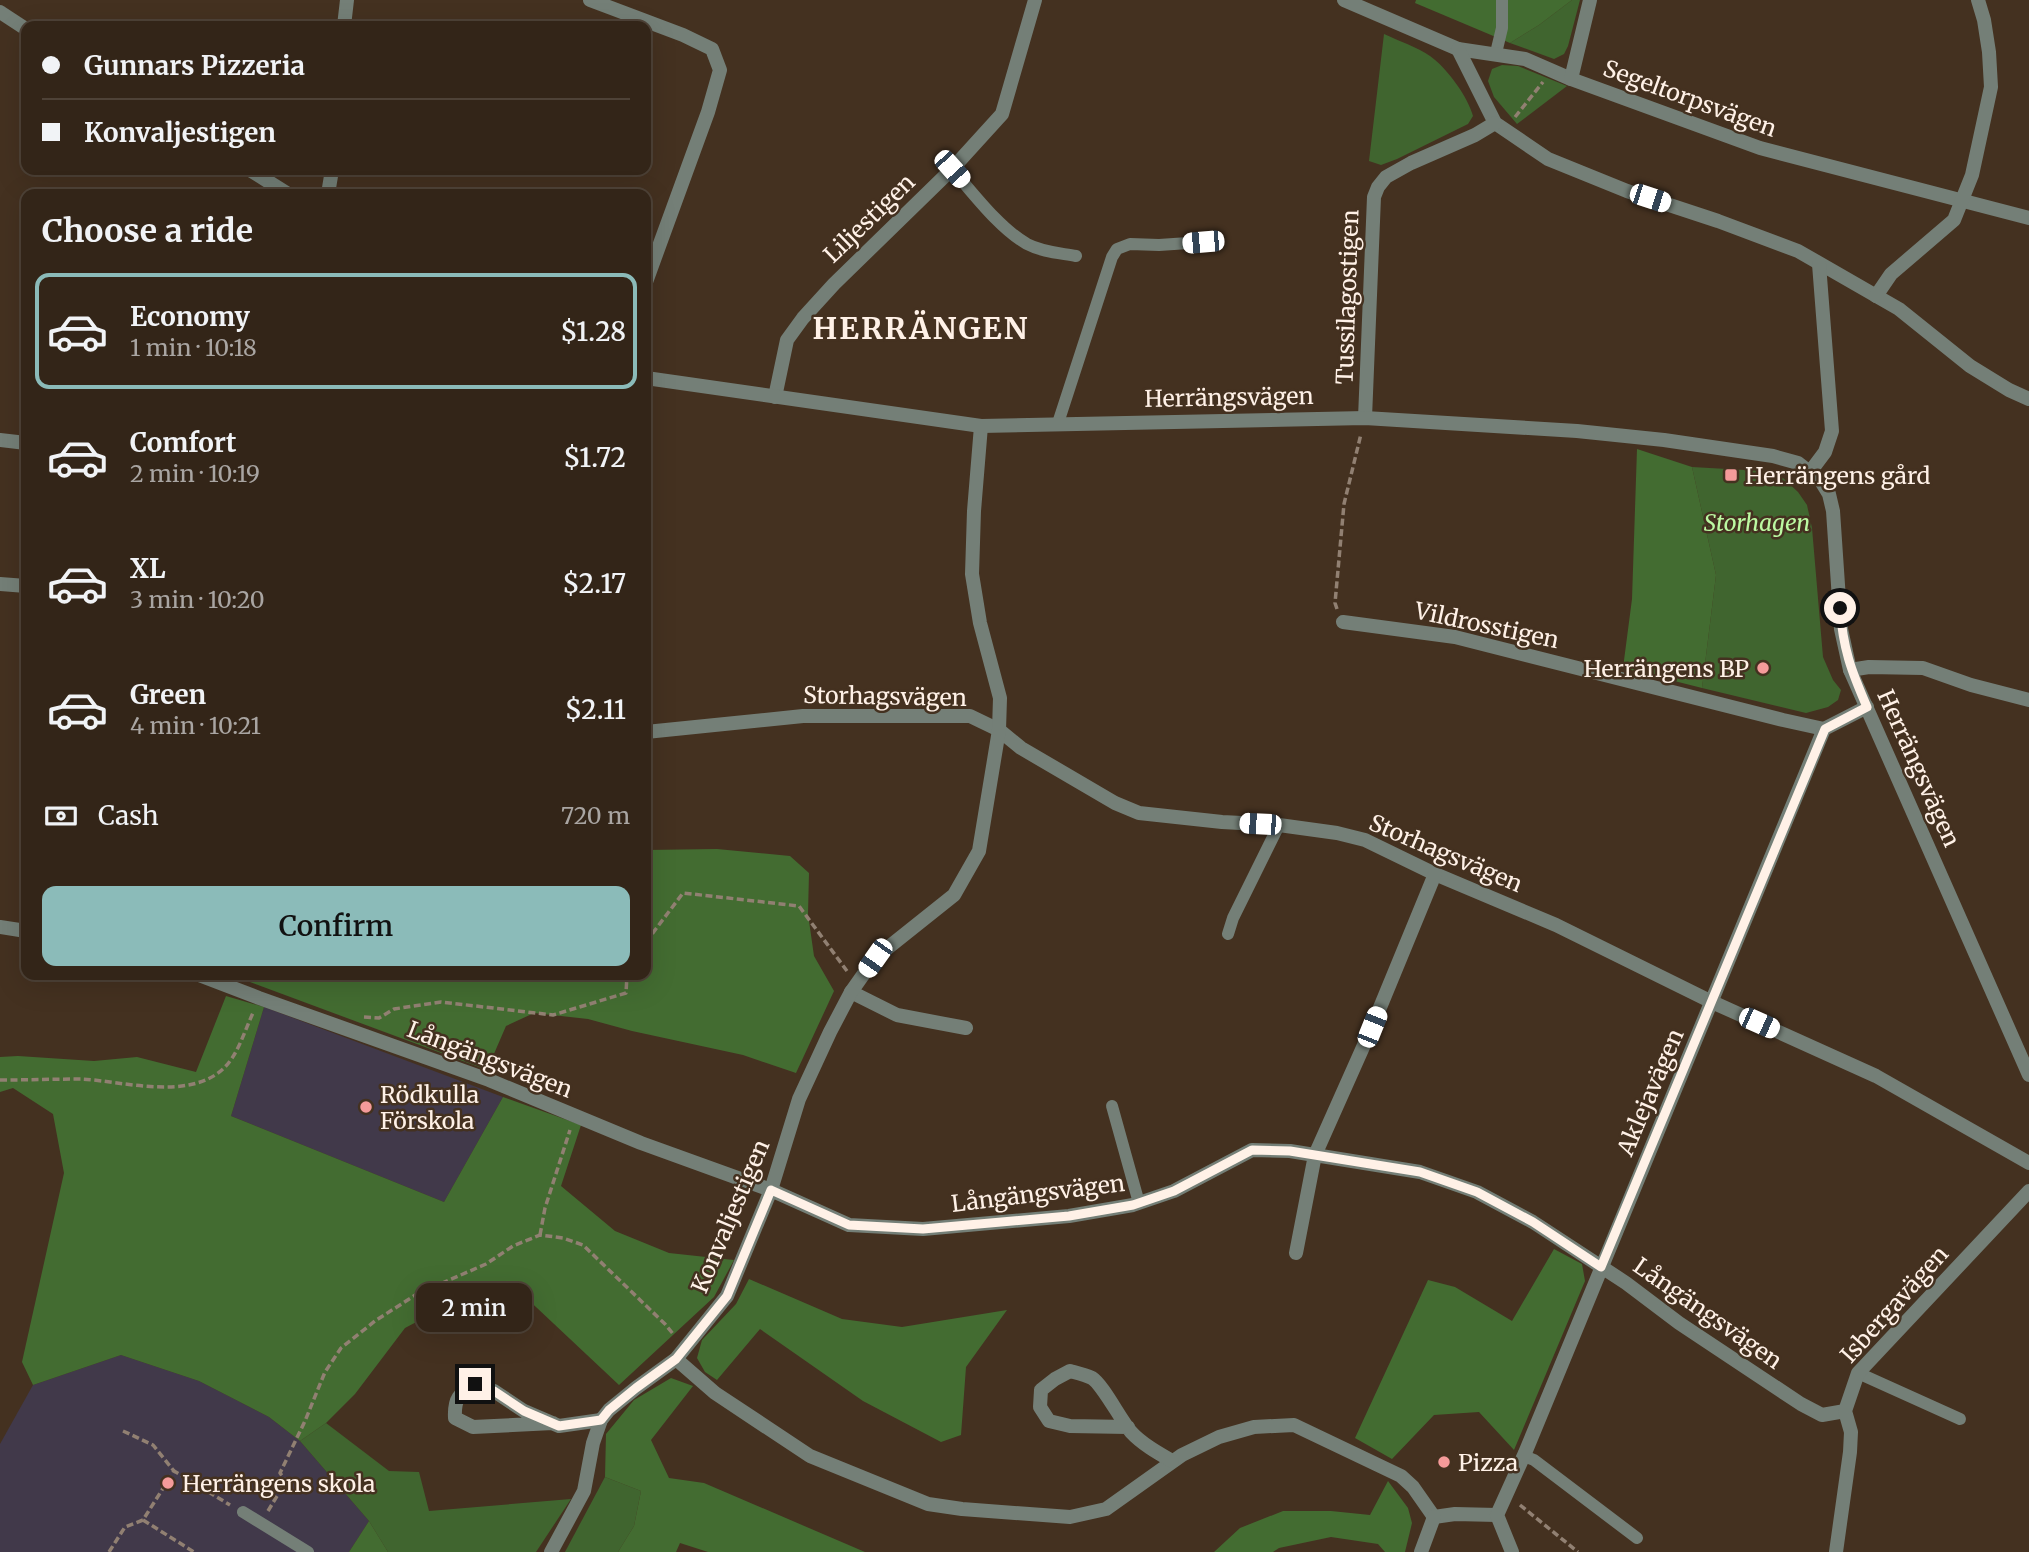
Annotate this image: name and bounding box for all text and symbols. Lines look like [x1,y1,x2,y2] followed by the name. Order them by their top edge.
[84,49,305,82] text: Gunnars Pizzeria
[1599,53,1781,143] street label: Segeltorpsvägen
[84,116,276,149] text: Konvaljestigen
[931,146,974,192] car
[817,167,921,269] street label: Liljestigen
[1627,182,1674,214] car
[1329,209,1365,385] street label: Tussilagostigen
[42,211,253,251] text: Choose a ride
[1182,230,1225,254] car
[46,300,109,363] icon: car
[130,300,250,333] text: Economy
[813,309,1029,347] district label: HERRÄNGEN
[560,315,626,348] text: $1.28
[130,333,257,362] text: 1 min · 10:18
[1144,381,1314,413] street label: Herrängsvägen
[46,426,109,489] icon: car
[130,426,236,459] text: Comfort
[563,441,626,474] text: $1.72
[130,459,260,488] text: 2 min · 10:19
[1745,461,1931,490] place label: Herrängens gård
[1723,467,1739,483] marker: Herrängens gård
[1704,508,1810,537] park label: Storhagen
[46,552,109,615] icon: car
[130,552,166,585] text: XL
[562,567,626,600] text: $2.17
[130,585,265,614] text: 3 min · 10:20
[1824,592,1856,624] route start
[1411,595,1562,654] street label: Vildrosstigen
[1583,654,1749,683] place label: Herrängens BP
[1755,660,1771,676] marker: Herrängens BP
[46,678,109,741] icon: car
[130,678,206,711] text: Green
[803,680,967,712] street label: Storhagsvägen
[1871,685,1967,851] street label: Herrängsvägen
[565,693,626,726] text: $2.11
[130,711,261,740] text: 4 min · 10:21
[42,797,80,835] icon: cash
[98,799,159,832] text: Cash
[561,801,630,830] text: 720 m
[1365,808,1527,898] street label: Storhagsvägen
[1239,812,1282,836] car
[42,886,630,966] button: Confirm
[855,935,896,981] car
[1355,1004,1390,1050] car
[1736,1005,1783,1041] car
[403,1014,577,1104] street label: Långängsvägen
[1610,1024,1690,1161] street label: Aklejavägen
[380,1080,479,1135] place label: Rödkulla Förskola
[358,1099,374,1115] marker: Rödkulla Förskola
[685,1135,775,1297] street label: Konvaljestigen
[950,1168,1126,1218] street label: Långängsvägen
[1834,1239,1954,1369] street label: Isbergavägen
[1628,1251,1788,1375] street label: Långängsvägen
[417,1282,533,1332] callout: 2 min
[442,1293,506,1322] text: 2 min
[459,1368,491,1400] route end
[1458,1448,1518,1477] place label: Pizza
[1436,1454,1452,1470] marker: Pizza
[182,1469,375,1498] place label: Herrängens skola
[160,1475,176,1491] marker: Herrängens skola

